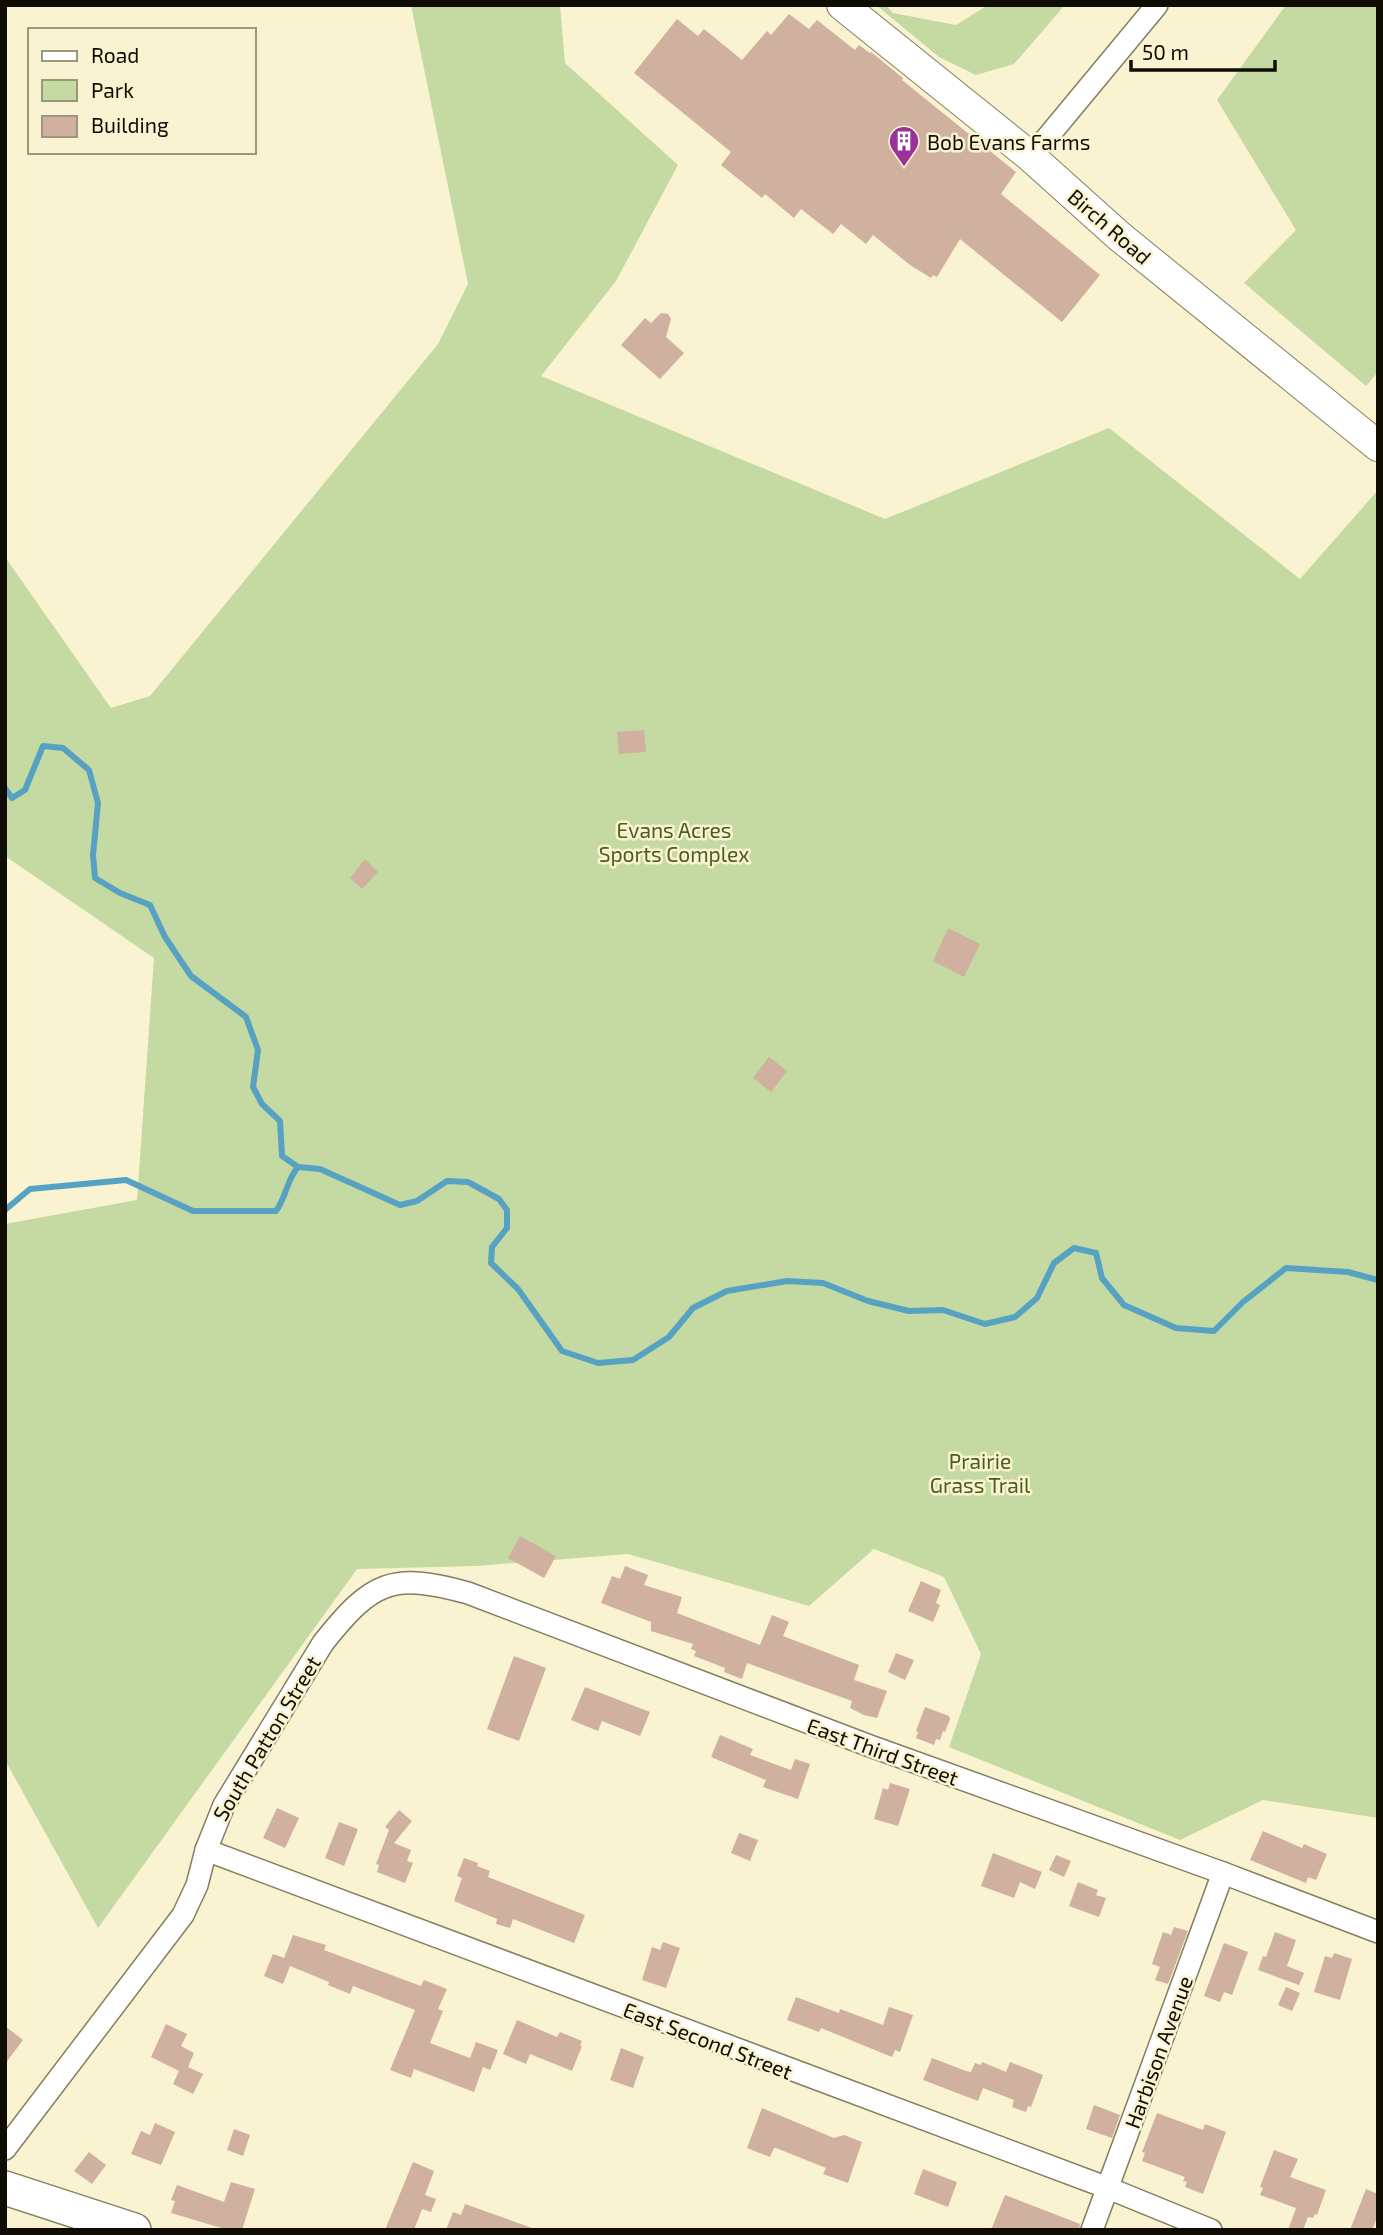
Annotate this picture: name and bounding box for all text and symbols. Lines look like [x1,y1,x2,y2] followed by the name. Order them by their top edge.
[28,28,256,154] legend
[1131,28,1274,72] scale bar
[1142,39,1189,64] text: 50 m
[91,42,139,67] text: Road
[91,77,134,102] text: Park
[91,112,169,137] text: Building
[887,124,921,168] building icon: Bob Evans Farms
[927,129,1090,154] place label: Bob Evans Farms
[1063,183,1157,269] street label: Birch Road
[599,817,749,866] park label: Evans Acres Sports Complex
[930,1448,1031,1497] park label: Prairie Grass Trail
[207,1651,325,1825] street label: South Patton Street
[804,1712,962,1790] street label: East Third Street
[1119,1972,1197,2132] street label: Harbison Avenue
[620,1996,796,2084] street label: East Second Street

